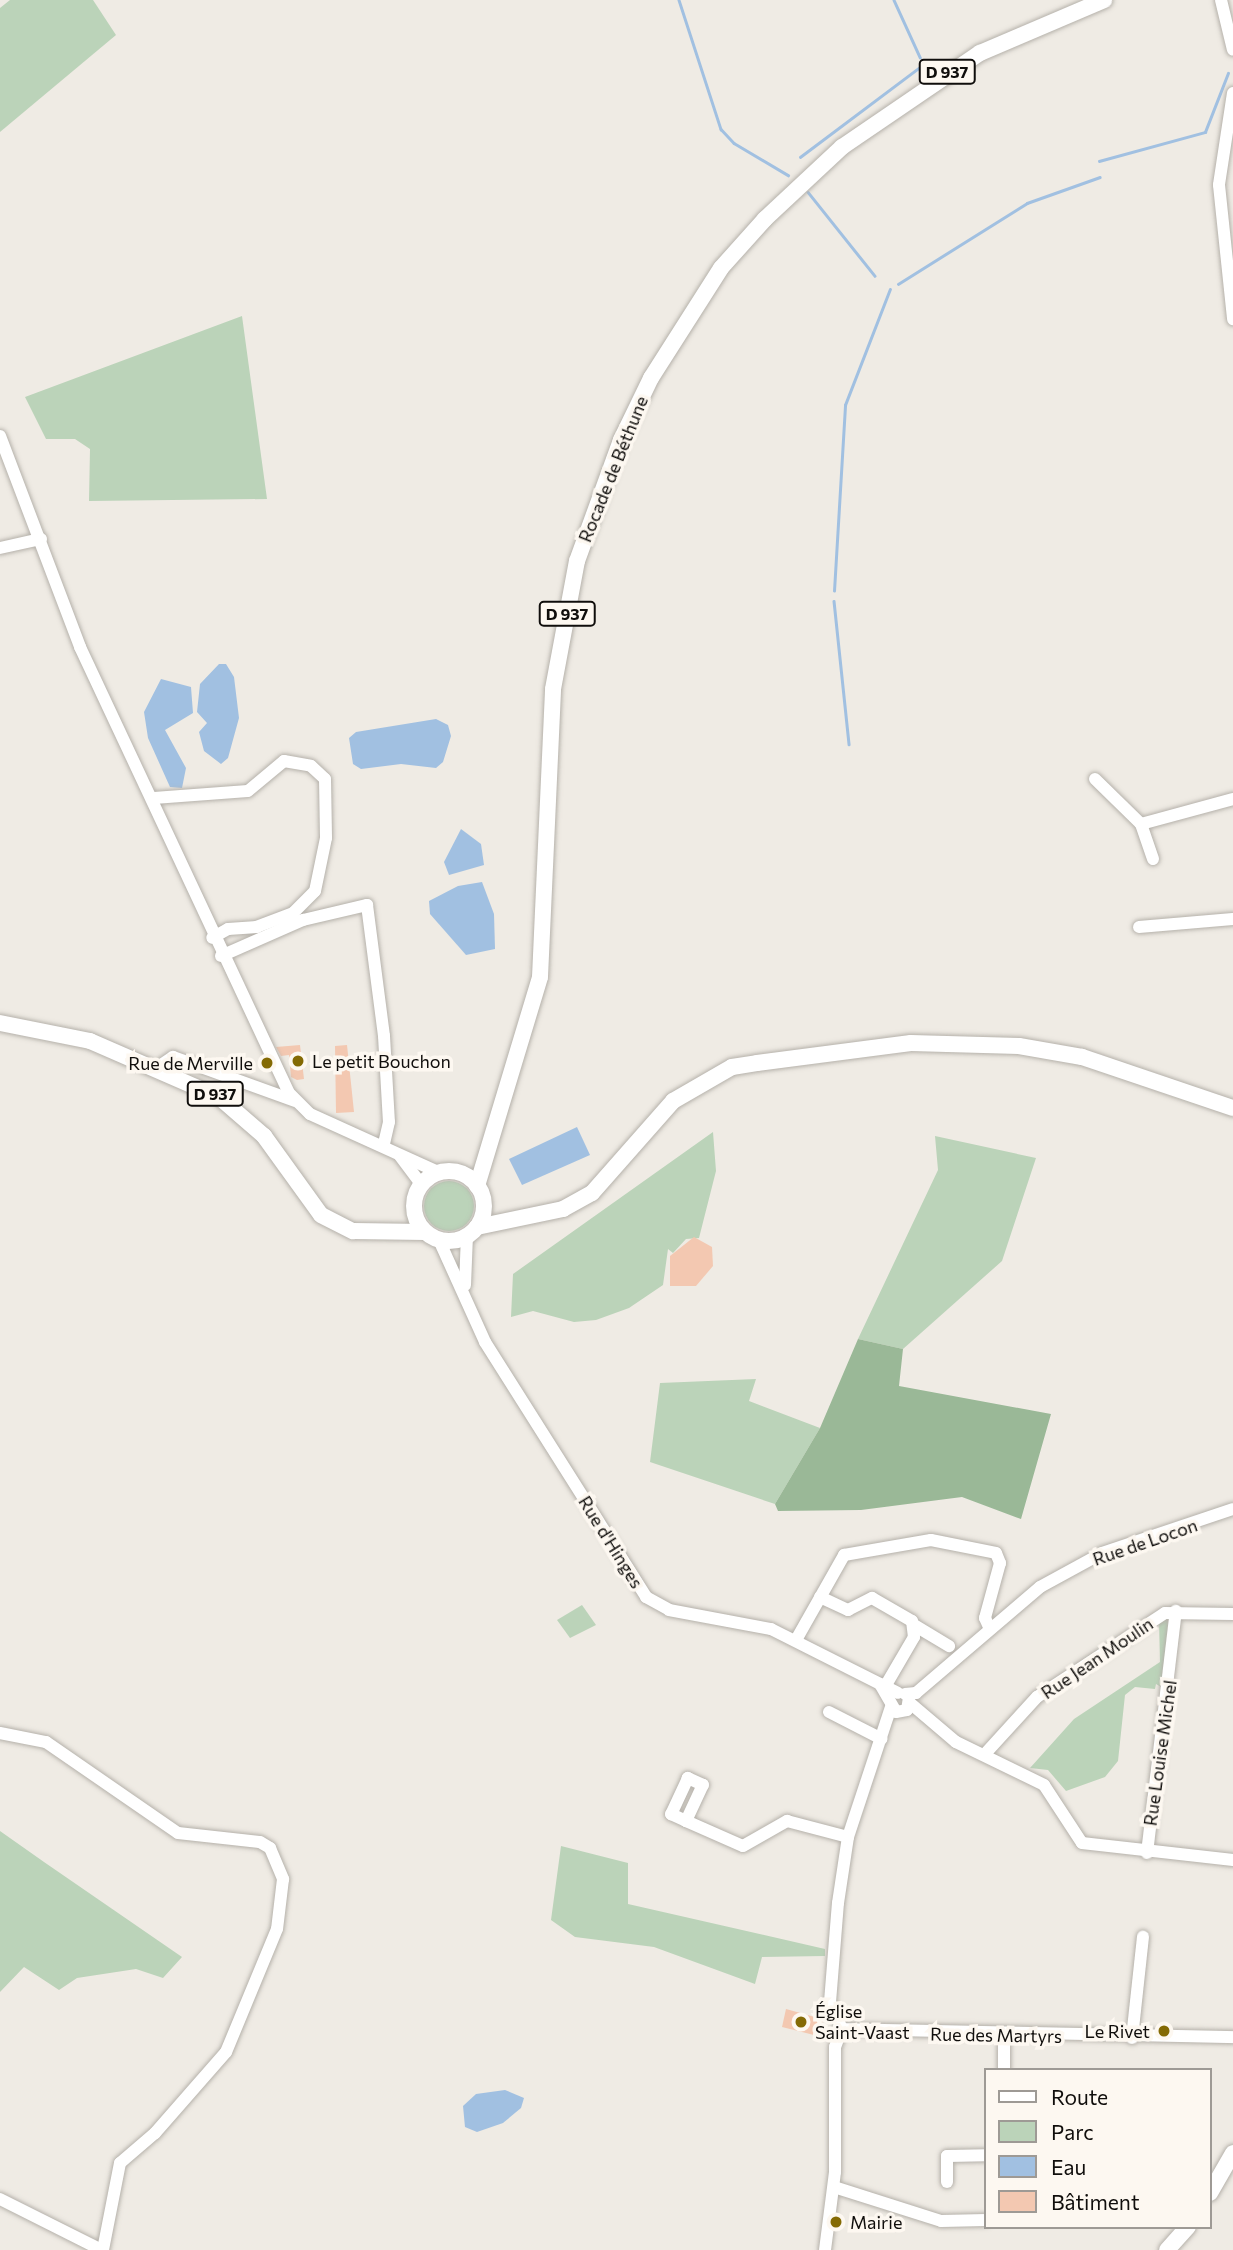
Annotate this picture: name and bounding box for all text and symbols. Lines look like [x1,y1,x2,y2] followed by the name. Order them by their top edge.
[917,60,977,85] road number: D 937
[574,393,652,545] street label: Rocade de Béthune
[537,601,597,626] road number: D 937
[312,1050,451,1072] place label: Le petit Bouchon
[128,1052,253,1074] place label: Rue de Merville
[290,1053,306,1069] marker: Le petit Bouchon
[259,1055,275,1071] marker: Rue de Merville
[185,1082,245,1106] road number: D 937
[574,1492,648,1592] street label: Rue d'Hinges
[1090,1514,1200,1570] street label: Rue de Locon
[1037,1613,1157,1703] street label: Rue Jean Moulin
[1139,1679,1181,1827] street label: Rue Louise Michel
[815,2001,910,2044] place label: Église Saint-Vaast
[793,2014,809,2030] marker: Église Saint-Vaast
[1084,2020,1150,2042] place label: Le Rivet
[930,2023,1062,2047] street label: Rue des Martyrs
[1156,2023,1172,2039] marker: Le Rivet
[984,2068,1212,2229] legend
[1051,2084,1108,2109] text: Route
[1051,2119,1094,2144] text: Parc
[1051,2154,1086,2179] text: Eau
[1051,2189,1140,2214] text: Bâtiment
[850,2211,902,2233] place label: Mairie
[828,2214,844,2230] marker: Mairie

